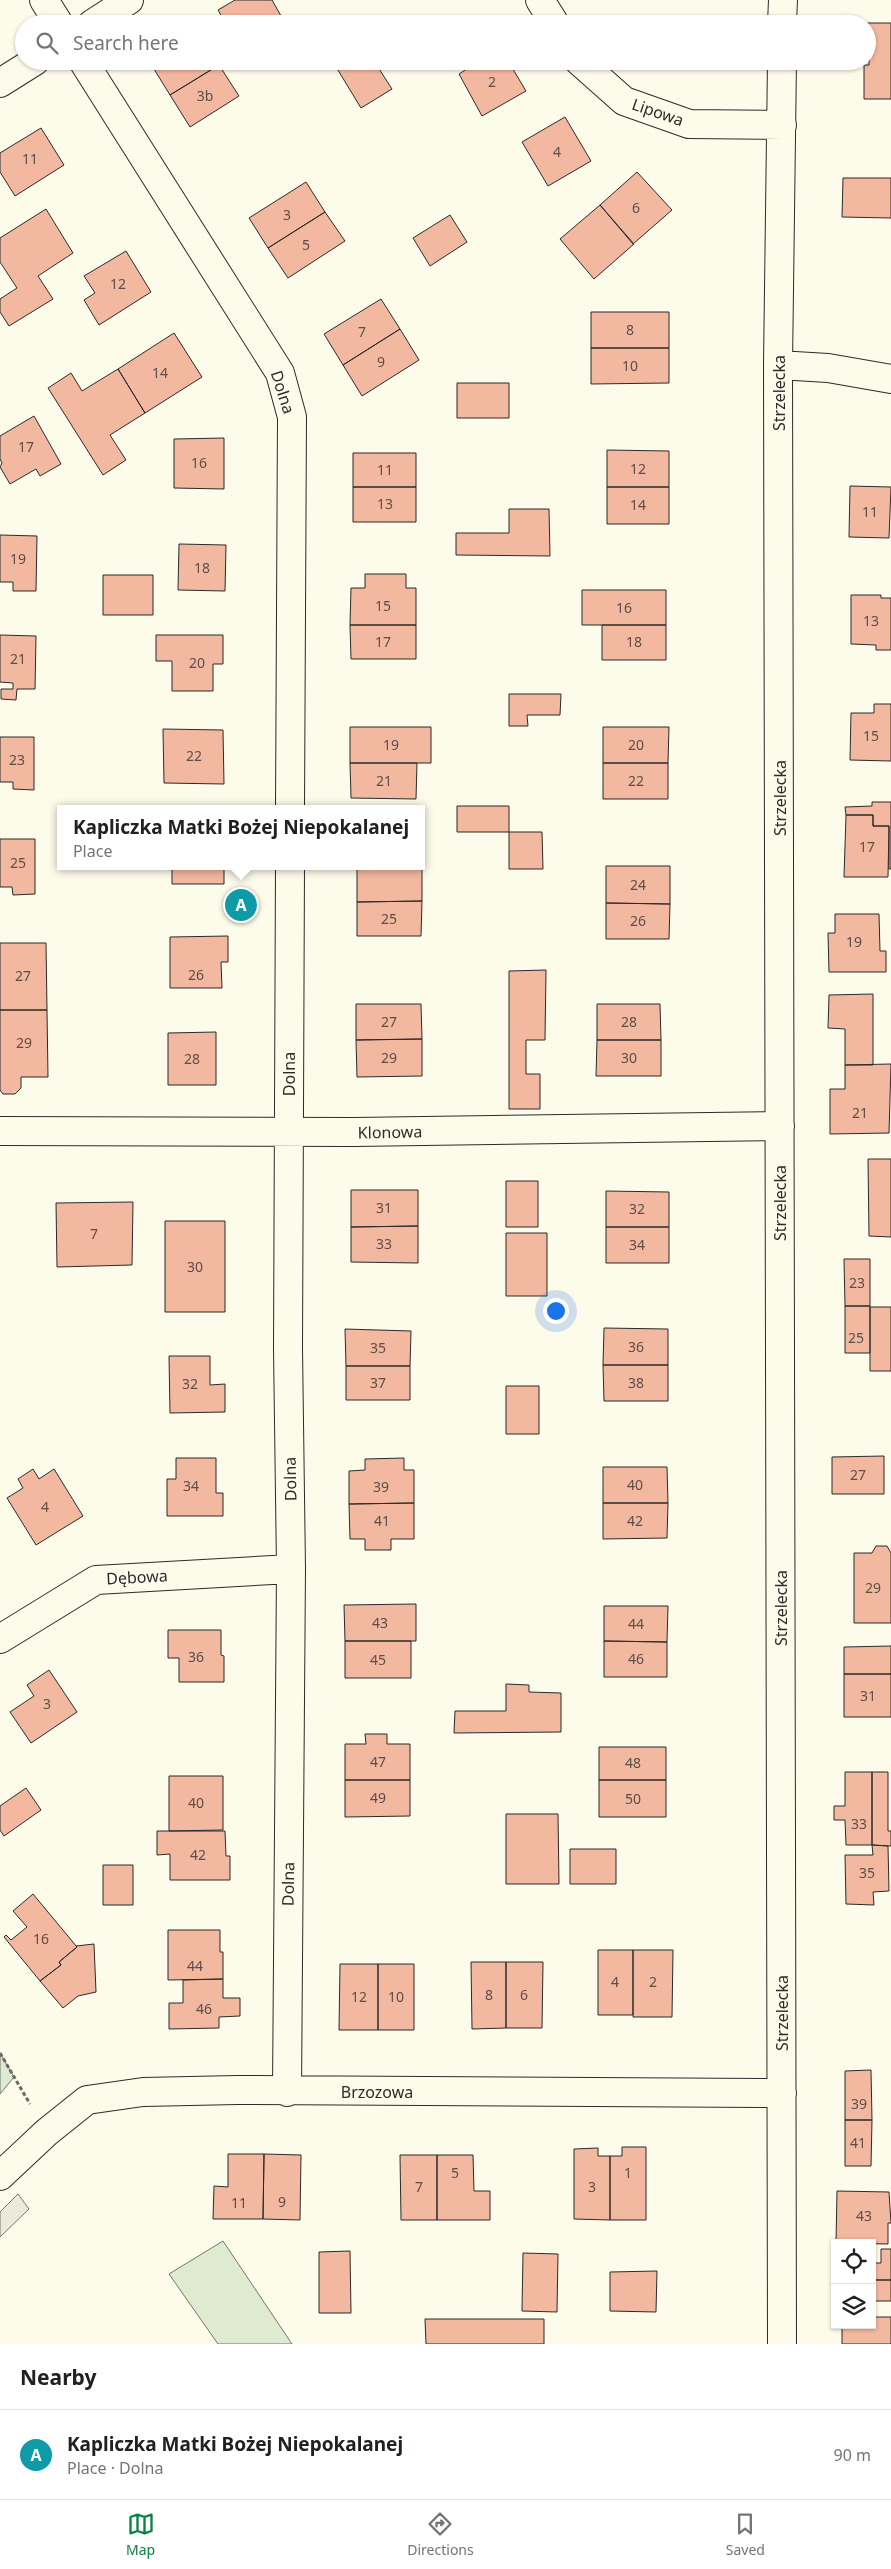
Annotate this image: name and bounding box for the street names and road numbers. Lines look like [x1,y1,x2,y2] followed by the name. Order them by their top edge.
[629,93,687,131] street label: Lipowa
[768,355,790,431] street label: Strzelecka
[266,368,300,416] street label: Dolna
[769,760,791,836] street label: Strzelecka
[278,1052,300,1096] street label: Dolna
[358,1120,422,1144] street label: Klonowa
[769,1165,791,1241] street label: Strzelecka
[279,1457,301,1501] street label: Dolna
[106,1564,168,1590] street label: Dębowa
[770,1570,792,1646] street label: Strzelecka
[277,1862,299,1906] street label: Dolna
[771,1975,793,2051] street label: Strzelecka
[341,2081,413,2103] street label: Brzozowa

